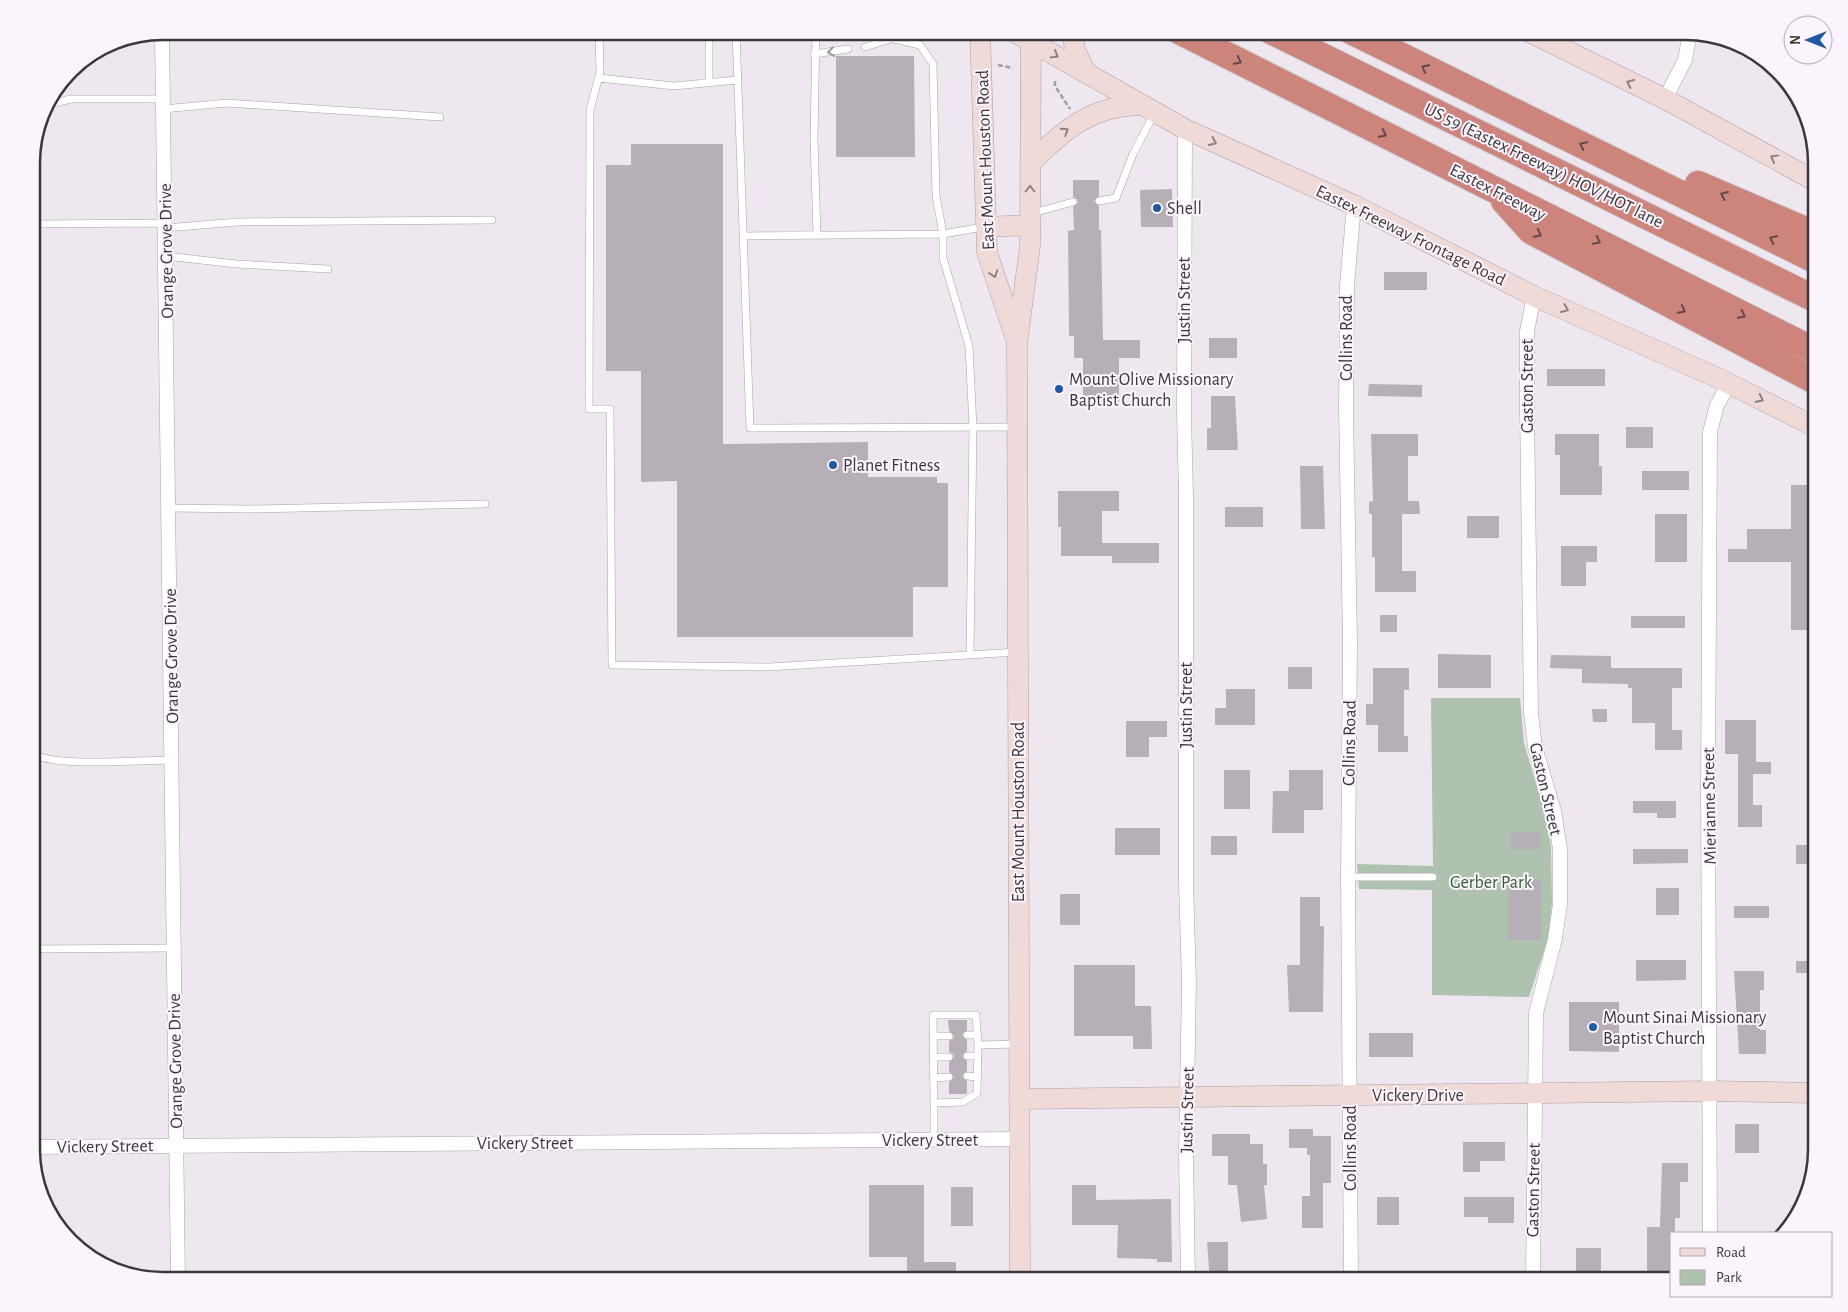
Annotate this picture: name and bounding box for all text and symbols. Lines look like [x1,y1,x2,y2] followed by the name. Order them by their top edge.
[1783,15,1833,65] north arrow
[1789,35,1803,45] text: N
[827,46,835,56] one-way arrow
[1049,49,1058,59] one-way arrow
[1233,55,1242,65] one-way arrow
[1421,64,1430,74] one-way arrow
[974,69,998,250] street label: East Mount Houston Road
[1626,78,1635,89] one-way arrow
[1421,98,1667,232] street label: US 59 (Eastex Freeway) HOV/HOT lane
[1060,128,1069,137] one-way arrow
[1378,128,1387,138] one-way arrow
[1208,135,1217,146] one-way arrow
[1579,141,1588,151] one-way arrow
[1770,155,1779,165] one-way arrow
[1446,159,1550,225] street label: Eastex Freeway
[1313,182,1508,290] street label: Eastex Freeway Frontage Road
[157,183,177,319] street label: Orange Grove Drive
[1025,185,1035,192] one-way arrow
[1720,190,1729,201] one-way arrow
[1167,200,1202,218] place label: Shell
[1151,202,1163,214] marker: Shell
[1533,228,1542,238] one-way arrow
[1592,235,1601,246] one-way arrow
[1769,235,1778,245] one-way arrow
[1176,257,1194,343] street label: Justin Street
[988,269,998,278] one-way arrow
[1338,295,1356,381] street label: Collins Road
[1560,303,1569,314] one-way arrow
[1677,303,1686,313] one-way arrow
[1737,308,1746,318] one-way arrow
[1519,339,1537,433] street label: Gaston Street
[1069,371,1234,410] place label: Mount Olive Missionary Baptist Church
[1053,383,1065,395] marker: Mount Olive Missionary Baptist Church
[1755,393,1764,403] one-way arrow
[843,457,940,475] place label: Planet Fitness
[827,459,839,471] marker: Planet Fitness
[162,588,182,724] street label: Orange Grove Drive
[1178,662,1196,748] street label: Justin Street
[1340,700,1360,786] street label: Collins Road
[1010,722,1028,902] street label: East Mount Houston Road
[1526,741,1564,837] street label: Gaston Street
[1700,747,1720,865] street label: Mierianne Street
[1450,874,1533,892] park label: Gerber Park
[166,993,186,1129] street label: Orange Grove Drive
[1603,1009,1767,1048] place label: Mount Sinai Missionary Baptist Church
[1587,1021,1599,1033] marker: Mount Sinai Missionary Baptist Church
[1178,1067,1198,1153] street label: Justin Street
[1372,1087,1464,1105] street label: Vickery Drive
[1342,1105,1360,1191] street label: Collins Road
[882,1132,979,1150] street label: Vickery Street
[477,1135,574,1153] street label: Vickery Street
[57,1137,154,1157] street label: Vickery Street
[1524,1142,1544,1237] street label: Gaston Street
[1670,1232,1833,1297] legend
[1716,1245,1746,1260] text: Road
[1716,1270,1742,1285] text: Park

